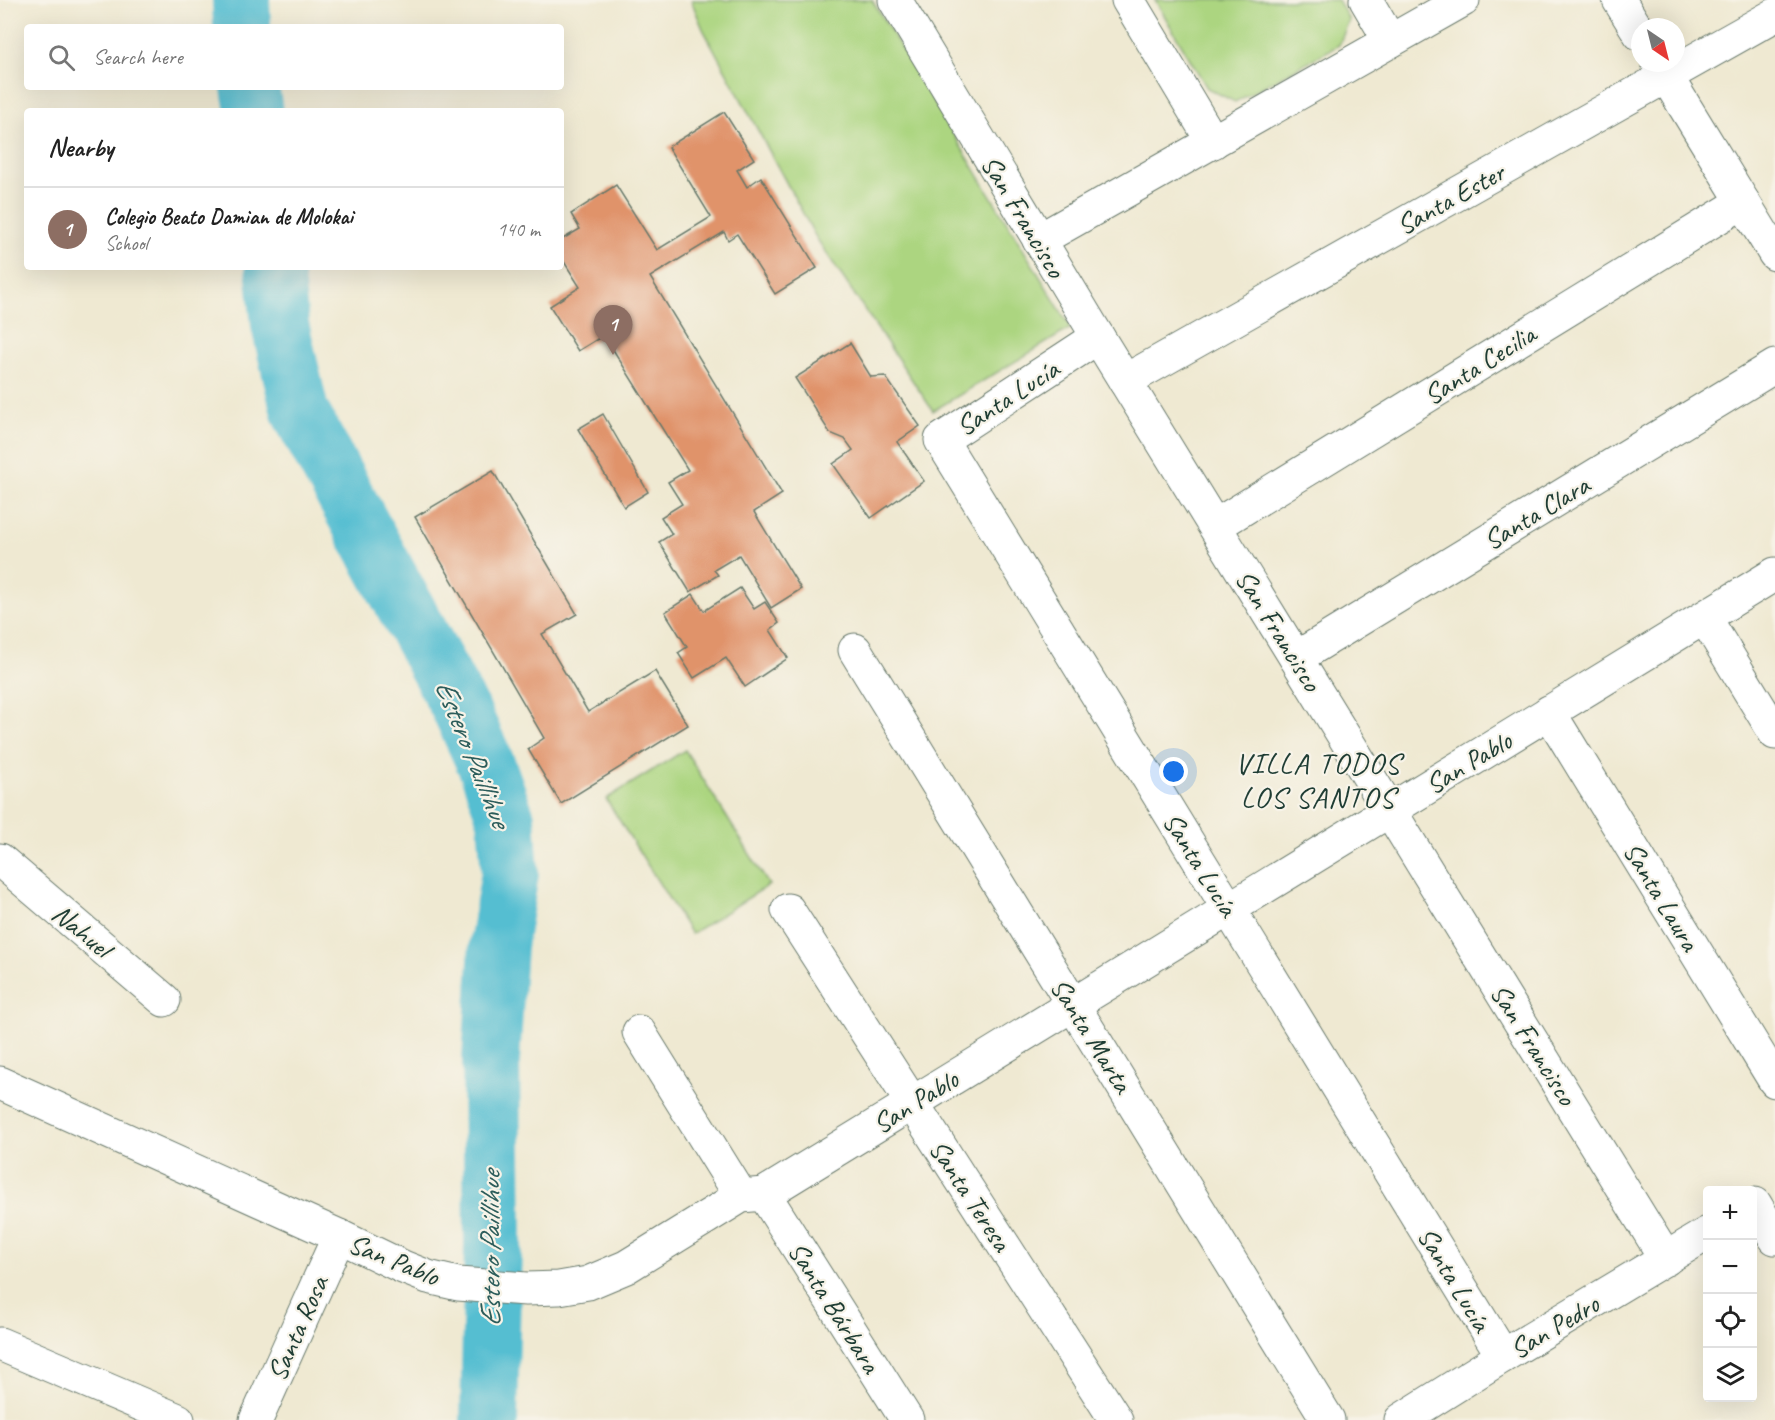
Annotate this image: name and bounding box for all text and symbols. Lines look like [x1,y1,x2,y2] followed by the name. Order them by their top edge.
[1631,18,1685,72] north arrow
[24,24,564,90] search box
[45,41,78,74] icon: search
[93,43,183,71] text: Search here
[48,131,113,164] text: Nearby
[973,149,1075,286] street label: San Francisco
[1390,154,1512,242] street label: Santa Ester
[105,203,353,231] text: Colegio Beato Damian de Molokai
[63,217,72,242] text: 1
[497,217,540,242] text: 140 m
[105,231,148,256] text: School
[594,306,632,355] pin: 1
[1417,315,1544,412] street label: Santa Cecilia
[949,350,1067,444] street label: Santa Lucía
[1477,466,1597,558] street label: Santa Clara
[1228,563,1331,699] street label: San Francisco
[426,674,521,836] water label: Estero Paillihue
[1419,722,1520,802] street label: San Pablo
[1235,744,1405,816] district label: VILLA TODOS LOS SANTOS
[1159,757,1188,786] your location
[1155,806,1247,924] street label: Santa Lucía
[1616,836,1709,958] street label: Santa Laura
[45,896,122,968] street label: Nahuel
[1043,971,1141,1101] street label: Santa Marta
[1483,977,1586,1113] street label: San Francisco
[866,1060,966,1141] street label: San Pablo
[922,1133,1021,1259] street label: Santa Teresa
[471,1167,509,1327] water label: Estero Paillihue
[1703,1186,1757,1402] map controls
[1703,1186,1757,1240] button: +
[1410,1221,1500,1339] street label: Santa Lucía
[343,1226,446,1294] street label: San Pablo
[781,1235,890,1381] street label: Santa Bárbara
[1703,1240,1757,1294] button: −
[259,1269,337,1386] street label: Santa Rosa
[1503,1285,1607,1367] street label: San Pedro
[1703,1294,1757,1348] button: locate
[1703,1348,1757,1402] button: layers

